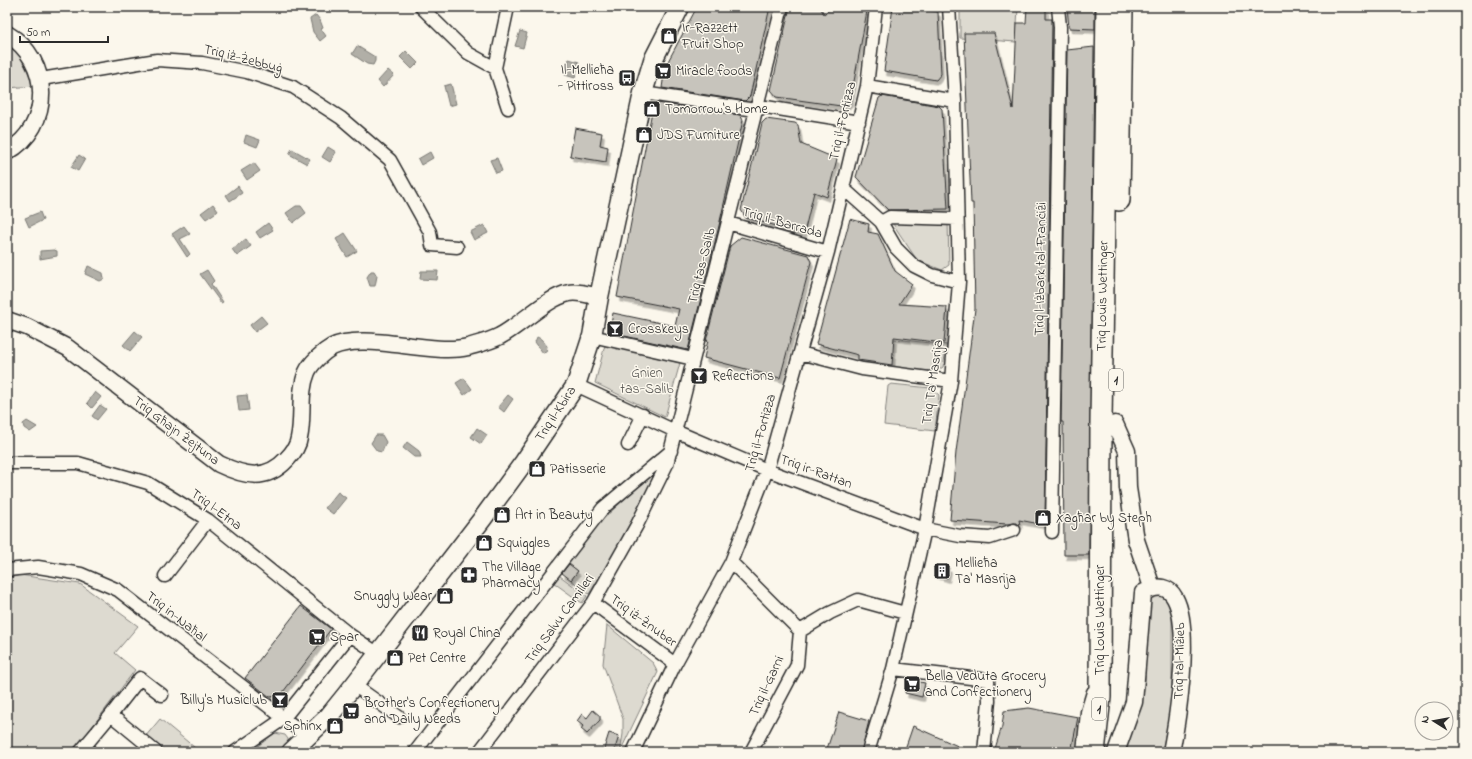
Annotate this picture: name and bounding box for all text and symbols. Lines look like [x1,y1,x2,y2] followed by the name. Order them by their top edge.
[20,18,108,44] scale bar
[681,18,744,55] place label: Ir-Razzett Fruit Shop
[26,24,50,42] text: 50 m
[659,26,679,46] shop icon: Ir-Razzett Fruit Shop
[201,39,285,80] street label: Triq iż-Żebbuġ
[558,60,614,97] place label: Il-Mellieħa - Pittiross
[653,61,673,81] supermarket icon: Miracle foods
[676,61,752,82] place label: Miracle foods
[617,68,637,88] bus stop icon: Il-Mellieħa - Pittiross
[824,80,862,162] street label: Triq il-Fortizza
[642,99,662,119] shop icon: Tomorrow's Home
[665,99,768,120] place label: Tomorrow's Home
[634,125,654,145] shop icon: JDS Furniture
[657,125,740,146] place label: JDS Furniture
[739,201,825,245] street label: Triq il-Barrada
[1029,202,1053,336] street label: Triq l-Iżbark tal-Franċiżi
[682,225,722,306] street label: Triq tas-Salib
[1092,240,1115,352] street label: Triq Louis Wettinger
[605,319,625,339] bar icon: Crosskeys
[628,319,689,341] place label: Crosskeys
[917,338,949,426] street label: Triq Ta' Masrija
[620,363,674,400] park label: Ġnien tas-Salib
[689,366,709,386] bar icon: Reflections
[712,366,774,387] place label: Reflections
[1109,369,1123,391] road number: 1
[530,382,582,446] street label: Triq il-Kbira
[128,391,224,471] street label: Triq Għajn Żejtuna
[740,392,782,474] street label: Triq il-Fortizza
[777,449,855,495] street label: Triq ir-Rattan
[527,459,547,479] shop icon: Patisserie
[550,459,606,480] place label: Patisserie
[186,484,246,536] street label: Triq l-Etna
[492,505,512,525] shop icon: Art in Beauty
[515,505,593,527] place label: Art in Beauty
[1033,508,1053,528] shop icon: Xagħar by Steph
[1056,508,1152,530] place label: Xagħar by Steph
[474,533,494,553] shop icon: Squiggles
[497,533,550,555] place label: Squiggles
[955,553,1016,590] place label: Mellieħa Ta' Masrija
[482,557,542,595] place label: The Village Pharmacy
[932,561,952,581] building icon: Mellieħa Ta' Masrija
[1090,564,1112,675] street label: Triq Louis Wettinger
[459,565,479,585] pharmacy icon: The Village Pharmacy
[520,570,600,668] street label: Triq Salvu Camilleri
[141,586,211,648] street label: Triq in-Naħal
[353,586,433,608] place label: Snuggly Wear
[435,586,455,606] shop icon: Snuggly Wear
[605,589,682,653] street label: Triq iż-Żnuber
[1169,622,1191,700] street label: Triq tal-Miżieb
[410,623,430,643] restaurant icon: Royal China
[433,623,501,645] place label: Royal China
[307,627,327,647] supermarket icon: Spar
[330,627,359,648] place label: Spar
[385,648,405,668] shop icon: Pet Centre
[408,648,467,669] place label: Pet Centre
[744,652,790,720] street label: Triq il-Garni
[924,666,1046,704] place label: Bella Veduta Grocery and Confectionery
[902,674,922,694] supermarket icon: Bella Veduta Grocery and Confectionery
[179,690,268,712] place label: Billy's Musiclub
[270,690,290,710] bar icon: Billy's Musiclub
[363,693,500,731] place label: Brother's Confectionery and Daily Needs
[1092,698,1106,720] road number: 1
[341,701,361,721] supermarket icon: Brother's Confectionery and Daily Needs
[1414,701,1454,741] north arrow
[1417,714,1434,724] text: N
[283,716,322,737] place label: Sphinx
[325,716,345,736] shop icon: Sphinx

